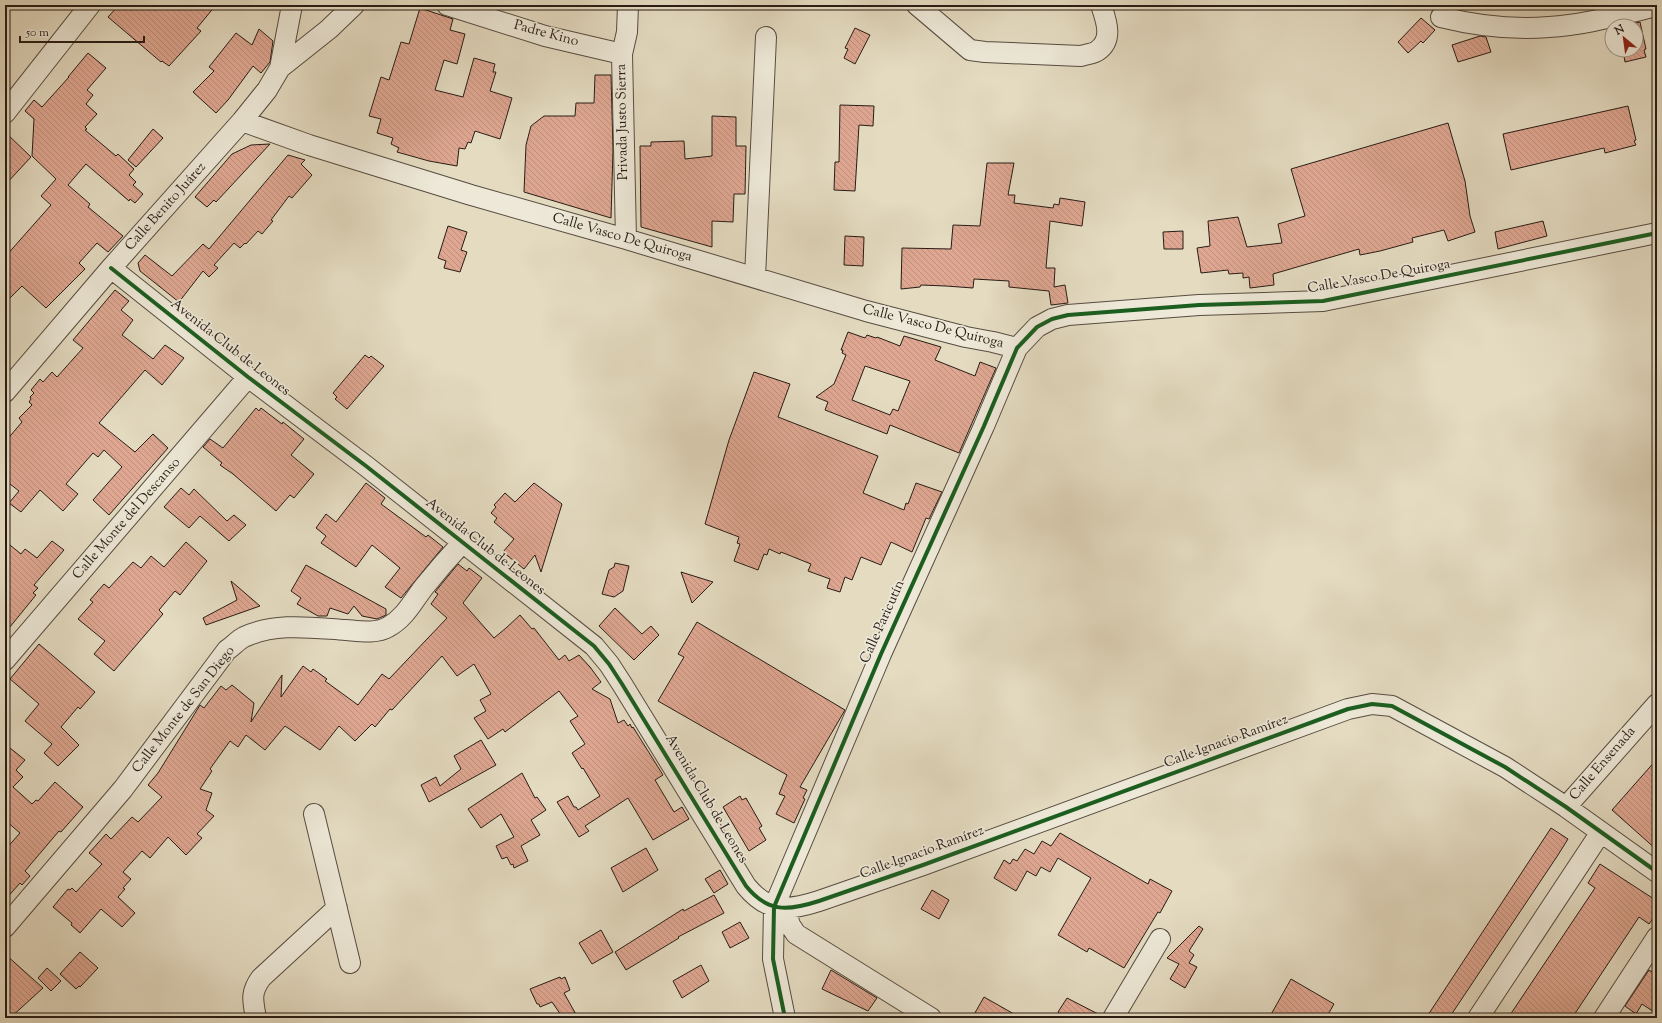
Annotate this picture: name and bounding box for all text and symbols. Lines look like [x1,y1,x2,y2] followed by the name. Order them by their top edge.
[511,16,581,52] street label: Padre Kino
[20,18,144,44] scale bar
[1604,18,1644,58] north arrow
[1611,21,1628,40] text: N
[25,24,49,42] text: 50 m
[612,63,634,180] street label: Privada Justo Sierra
[121,158,211,256] street label: Calle Benito Juárez
[550,208,695,268] street label: Calle Vasco De Quiroga
[1306,255,1452,299] street label: Calle Vasco De Quiroga
[166,295,294,401] street label: Avenida Club de Leones
[860,300,1006,354] street label: Calle Vasco De Quiroga
[68,453,186,584] street label: Calle Monte del Descanso
[421,494,549,600] street label: Avenida Club de Leones
[856,577,910,667] street label: Calle Paricutín
[128,642,240,778] street label: Calle Monte de San Diego
[1161,710,1291,774] street label: Calle Ignacio Ramírez
[1565,722,1641,805] street label: Calle Ensenada
[660,731,752,867] street label: Avenida Club de Leones
[857,821,987,885] street label: Calle Ignacio Ramírez

